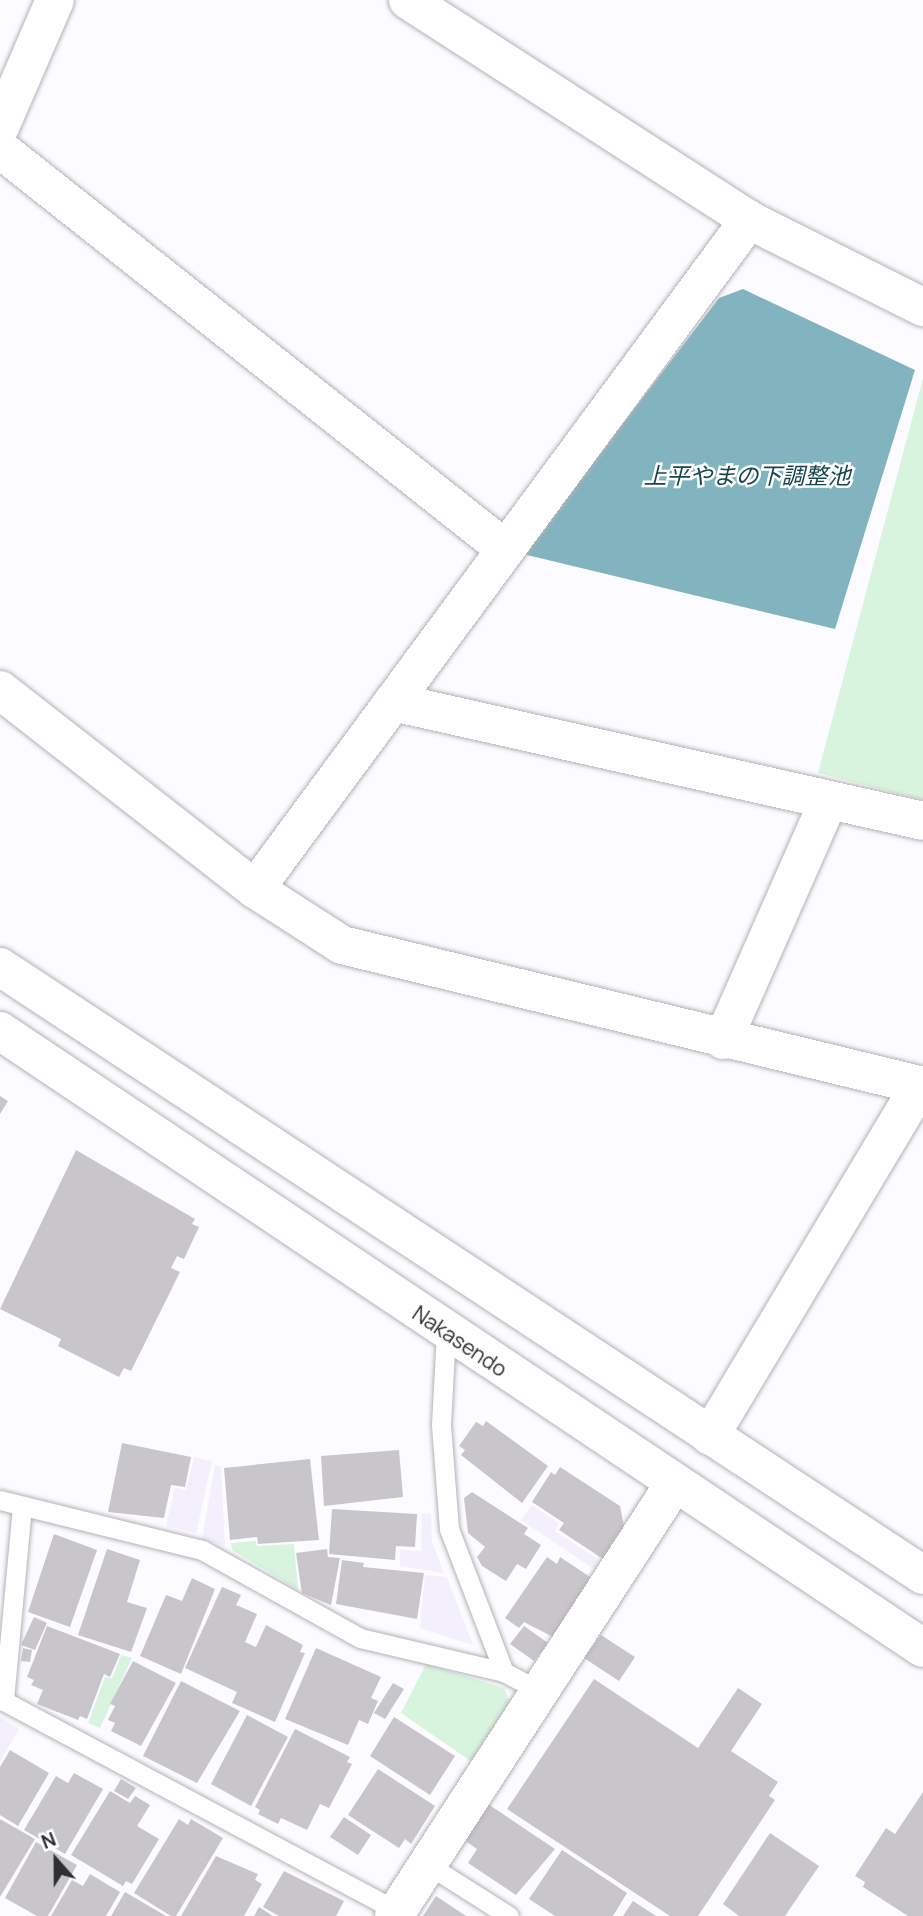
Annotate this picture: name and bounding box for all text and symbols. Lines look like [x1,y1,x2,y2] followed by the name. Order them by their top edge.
[644,461,850,489] water label: 上平やまの下調整池
[408,1300,512,1382] street label: Nakasendo
[21,1825,91,1895] north arrow
[37,1826,60,1855] text: N

